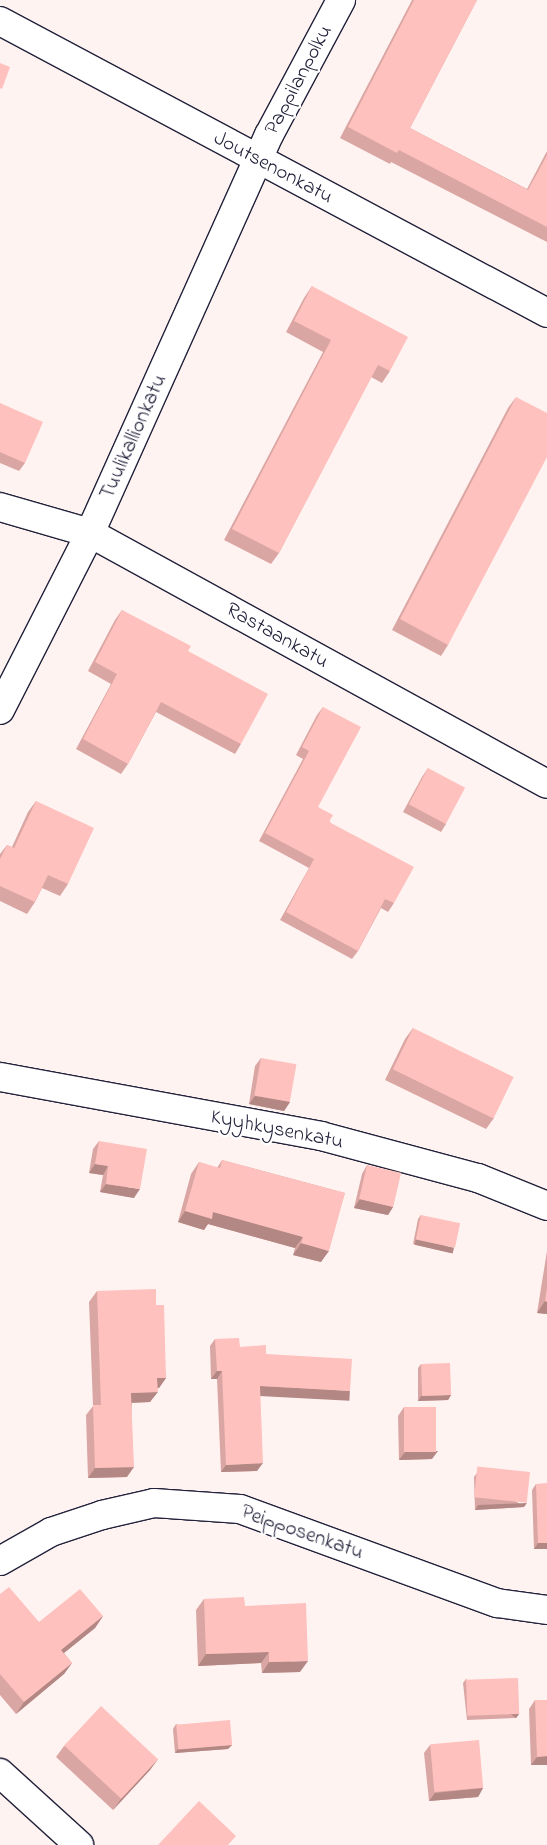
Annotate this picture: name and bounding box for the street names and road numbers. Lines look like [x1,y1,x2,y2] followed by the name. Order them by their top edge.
[260,21,338,139] street label: Pappilanpolku
[209,126,337,210] street label: Joutsenonkatu
[95,371,173,503] street label: Tuulikallionkatu
[221,598,333,674] street label: Rastaankatu
[209,1105,345,1155] street label: Kyyhkysenkatu
[237,1500,367,1566] street label: Peipposenkatu

